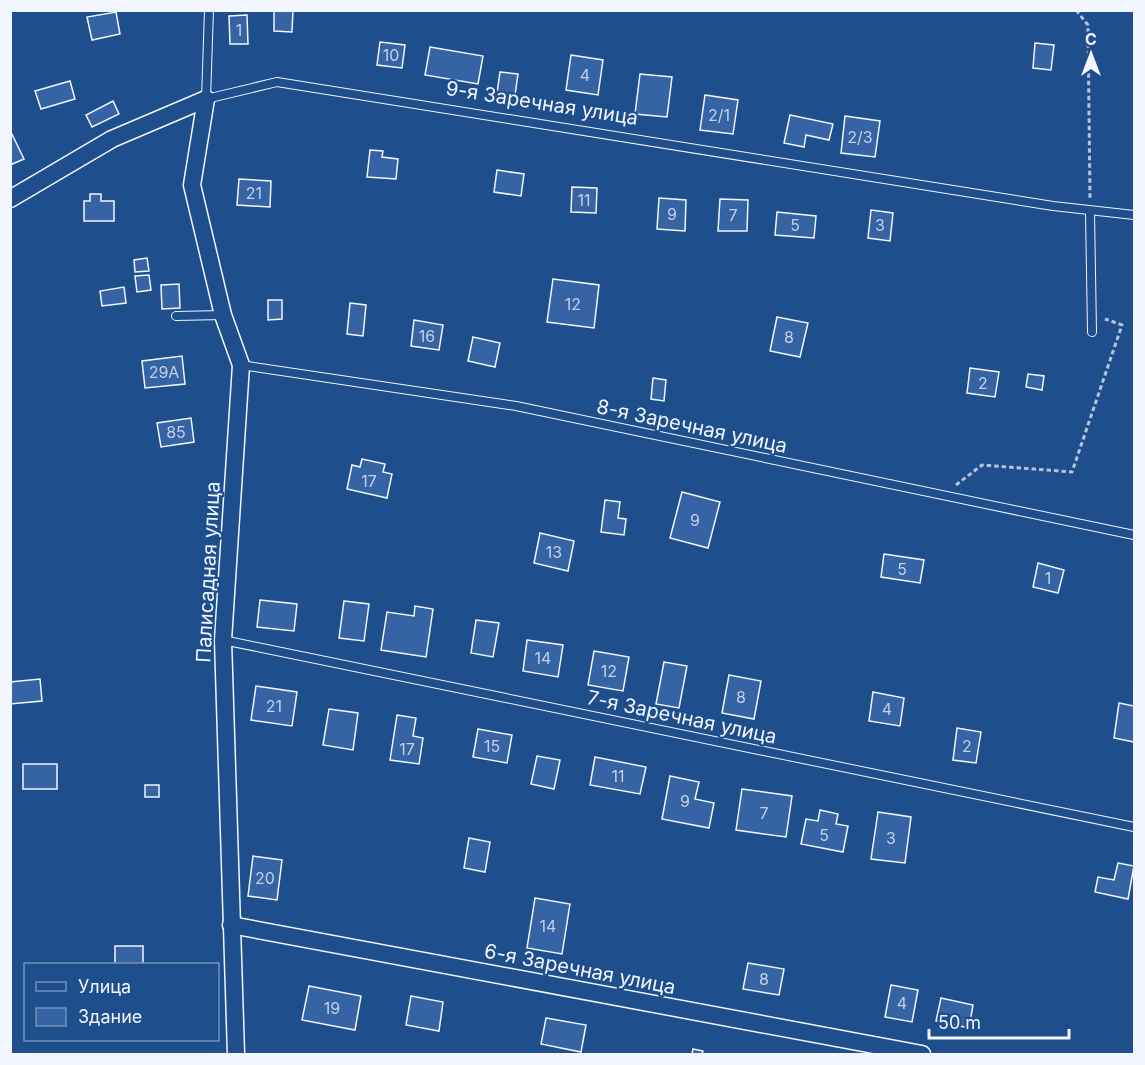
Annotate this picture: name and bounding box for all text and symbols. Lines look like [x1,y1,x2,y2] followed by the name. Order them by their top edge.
[236,20,242,40] house number: 1
[1061,24,1121,84] north arrow
[1085,29,1097,49] text: С
[383,45,399,65] house number: 10
[580,65,590,85] house number: 4
[444,76,640,130] street label: 9-я Заречная улица
[708,105,730,125] house number: 2/1
[847,127,873,147] house number: 2/3
[246,183,262,203] house number: 21
[577,190,591,210] house number: 11
[667,204,677,224] house number: 9
[728,205,738,225] house number: 7
[790,215,800,235] house number: 5
[875,215,885,235] house number: 3
[565,294,581,314] house number: 12
[419,326,435,346] house number: 16
[784,327,794,347] house number: 8
[149,362,179,382] house number: 29А
[978,373,988,393] house number: 2
[595,394,789,458] street label: 8-я Заречная улица
[166,422,186,442] house number: 85
[361,471,377,491] house number: 17
[191,481,225,663] street label: Палисадная улица
[690,510,700,530] house number: 9
[546,542,562,562] house number: 13
[897,559,907,579] house number: 5
[1045,568,1051,588] house number: 1
[535,648,551,668] house number: 14
[601,661,617,681] house number: 12
[585,685,779,749] street label: 7-я Заречная улица
[736,687,746,707] house number: 8
[266,696,282,716] house number: 21
[882,699,892,719] house number: 4
[484,736,500,756] house number: 15
[962,736,972,756] house number: 2
[399,739,415,759] house number: 17
[611,766,625,786] house number: 11
[680,791,690,811] house number: 9
[759,803,769,823] house number: 7
[819,825,829,845] house number: 5
[886,828,896,848] house number: 3
[255,868,275,888] house number: 20
[540,916,556,936] house number: 14
[482,939,678,999] street label: 6-я Заречная улица
[24,963,219,1041] legend
[759,969,769,989] house number: 8
[78,976,131,997] text: Улица
[897,993,907,1013] house number: 4
[324,998,340,1018] house number: 19
[929,1002,1068,1040] scale bar
[78,1006,142,1027] text: Здание
[938,1012,981,1033] text: 50 m

